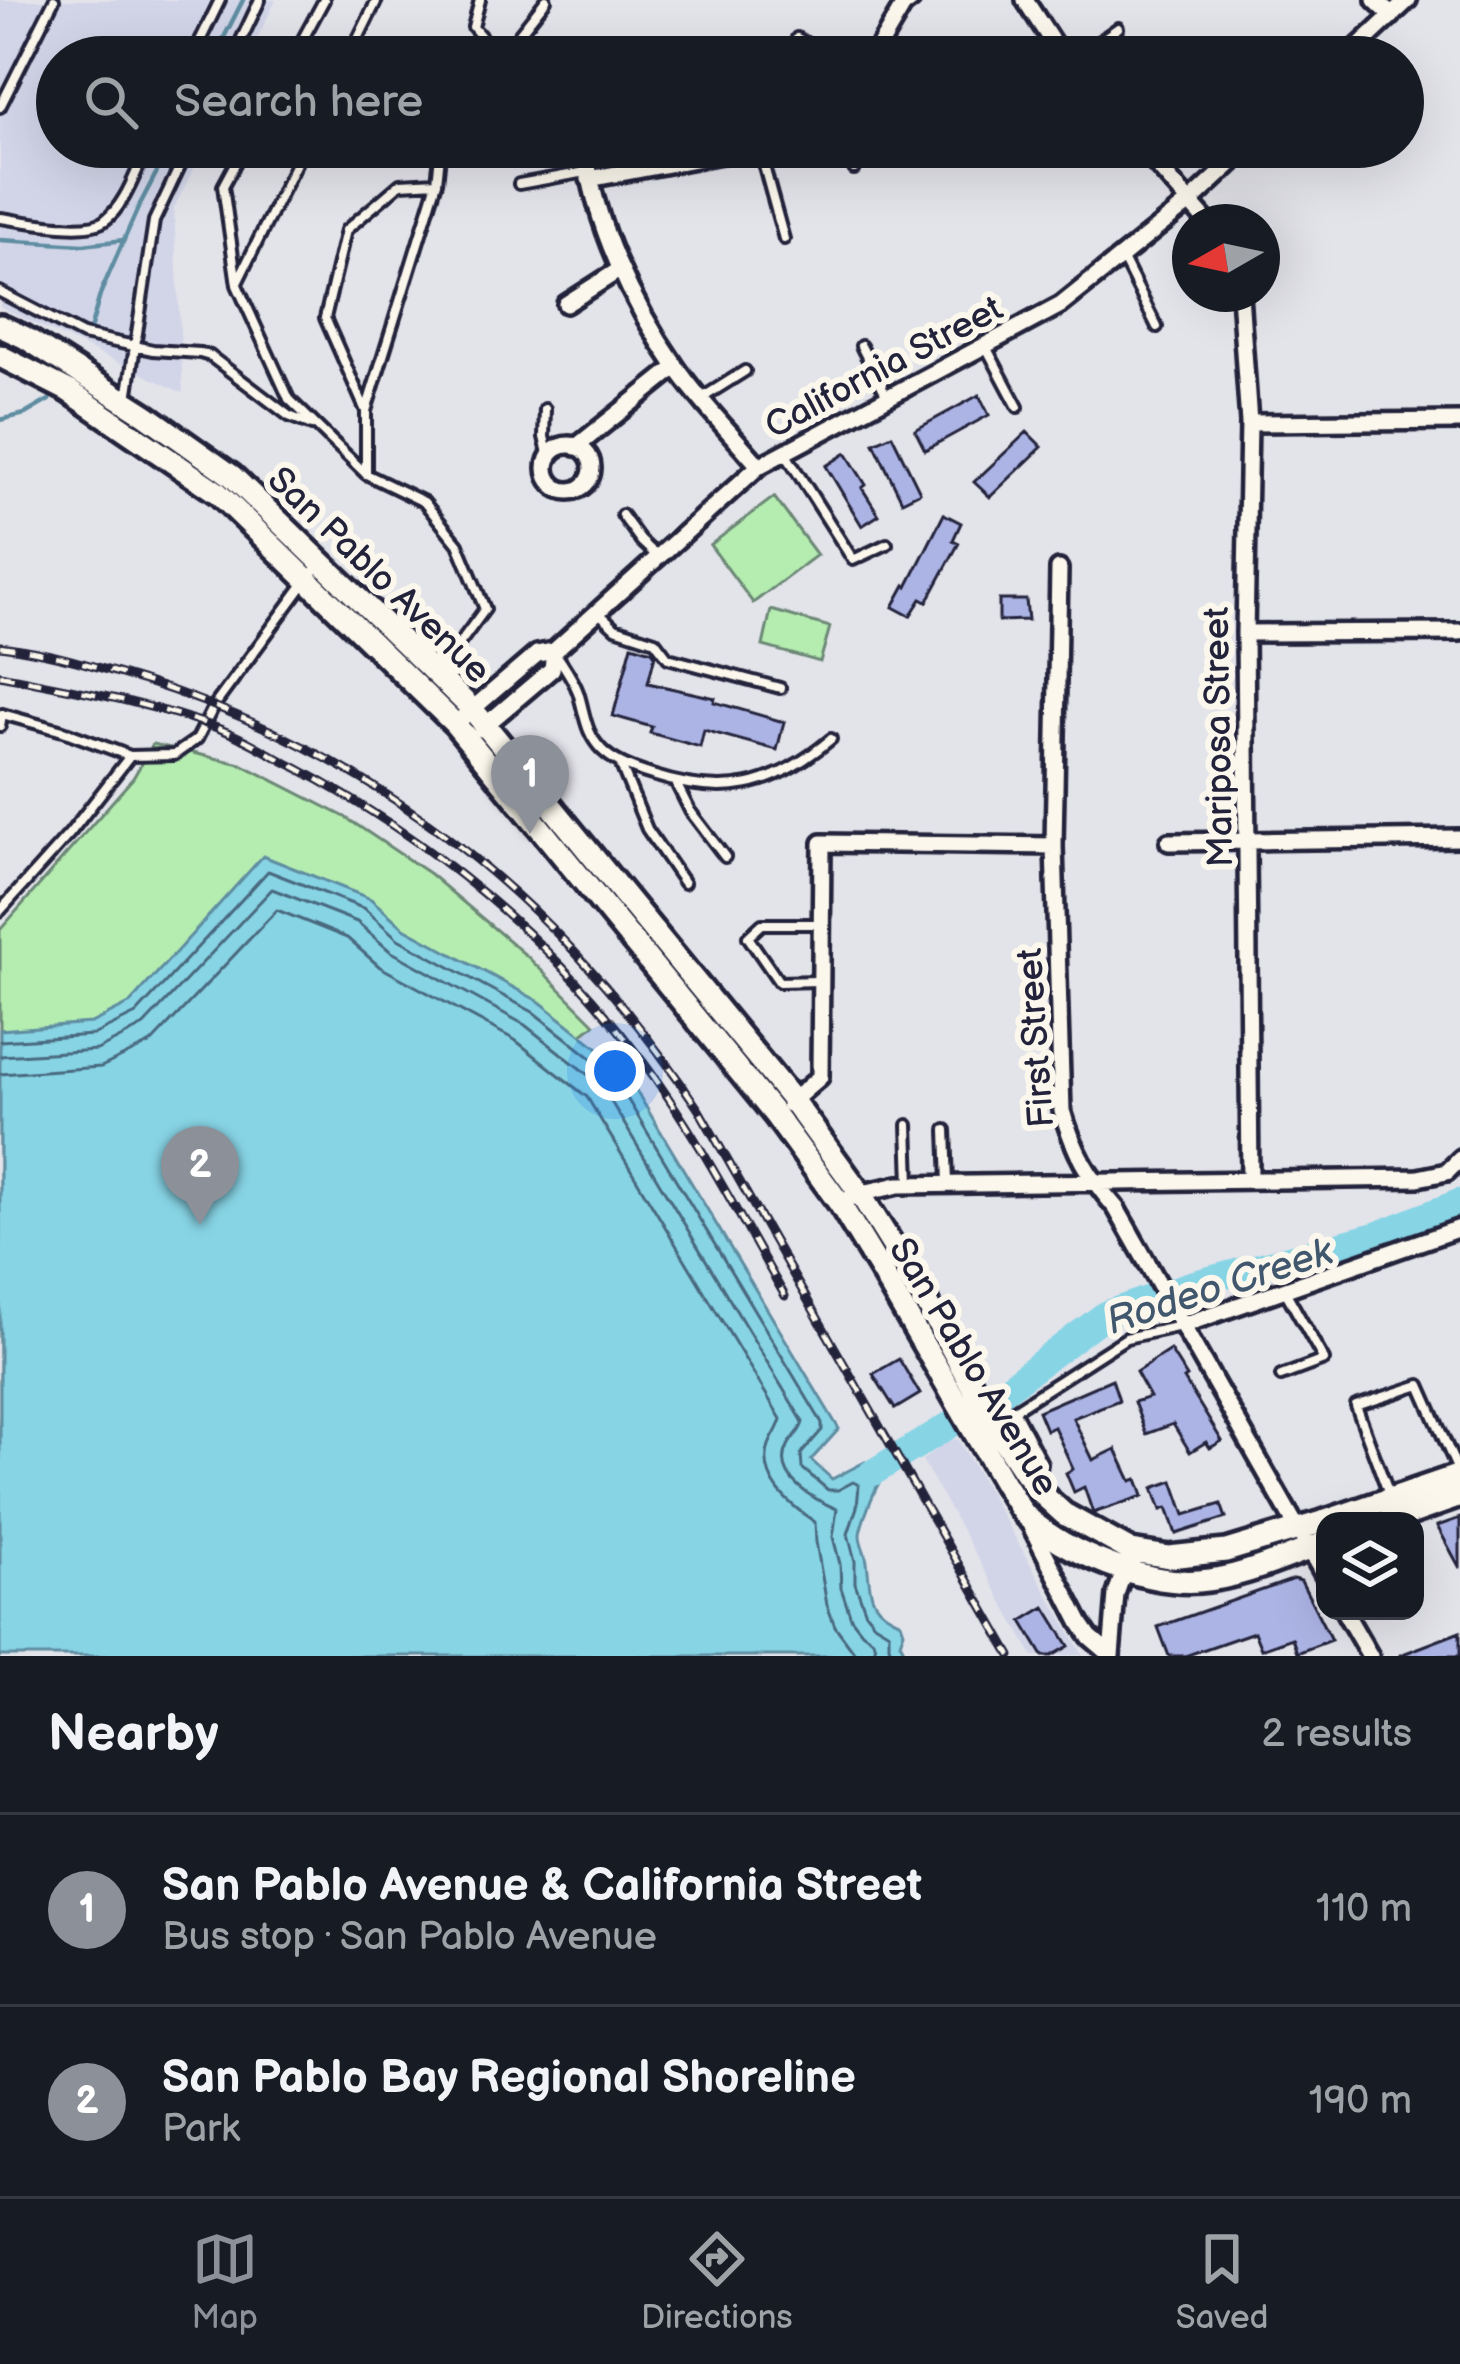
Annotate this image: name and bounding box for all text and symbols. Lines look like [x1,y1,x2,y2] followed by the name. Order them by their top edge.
[36,36,1424,168] search box
[78,69,144,135] icon: search
[174,75,423,130] text: Search here
[1172,204,1280,312] north arrow
[758,288,1010,449] street label: California Street
[258,459,499,693] street label: San Pablo Avenue
[1196,606,1243,867] street label: Mariposa Street
[491,735,569,834] pin: 1
[1009,947,1064,1129] street label: First Street
[585,1041,645,1101] your location
[161,1126,239,1225] pin: 2
[1101,1228,1340,1346] water label: Rodeo Creek
[879,1231,1067,1504] street label: San Pablo Avenue
[1316,1512,1424,1620] map controls
[1316,1512,1424,1620] button: layers
[48,1704,219,1765] text: Nearby
[1261,1711,1412,1758] text: 2 results
[162,1859,922,1914] text: San Pablo Avenue & California Street
[79,1886,95,1933] text: 1
[1316,1886,1412,1933] text: 110 m
[162,1914,657,1961] text: Bus stop · San Pablo Avenue
[162,2051,856,2106] text: San Pablo Bay Regional Shoreline
[75,2078,99,2125] text: 2
[1309,2078,1412,2125] text: 190 m
[162,2106,240,2153] text: Park
[192,2226,258,2338] tab: Map
[641,2226,793,2338] tab: Directions
[1176,2226,1268,2338] tab: Saved

